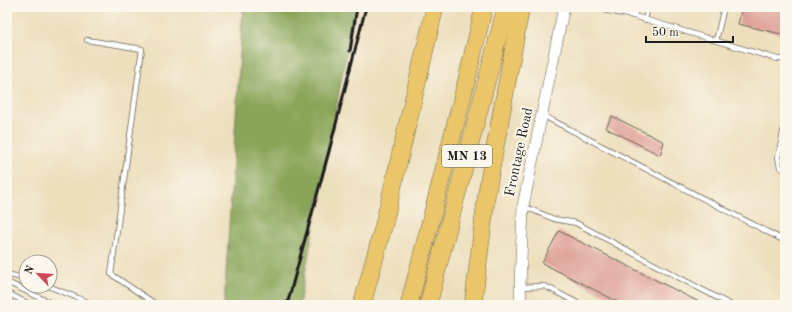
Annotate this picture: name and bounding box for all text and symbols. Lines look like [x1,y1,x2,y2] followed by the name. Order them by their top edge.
[646,18,733,44] scale bar
[652,26,679,39] text: 50 m
[503,106,535,198] street label: Frontage Road
[442,145,492,167] road number: MN 13
[18,254,58,294] north arrow
[24,264,37,277] text: N

